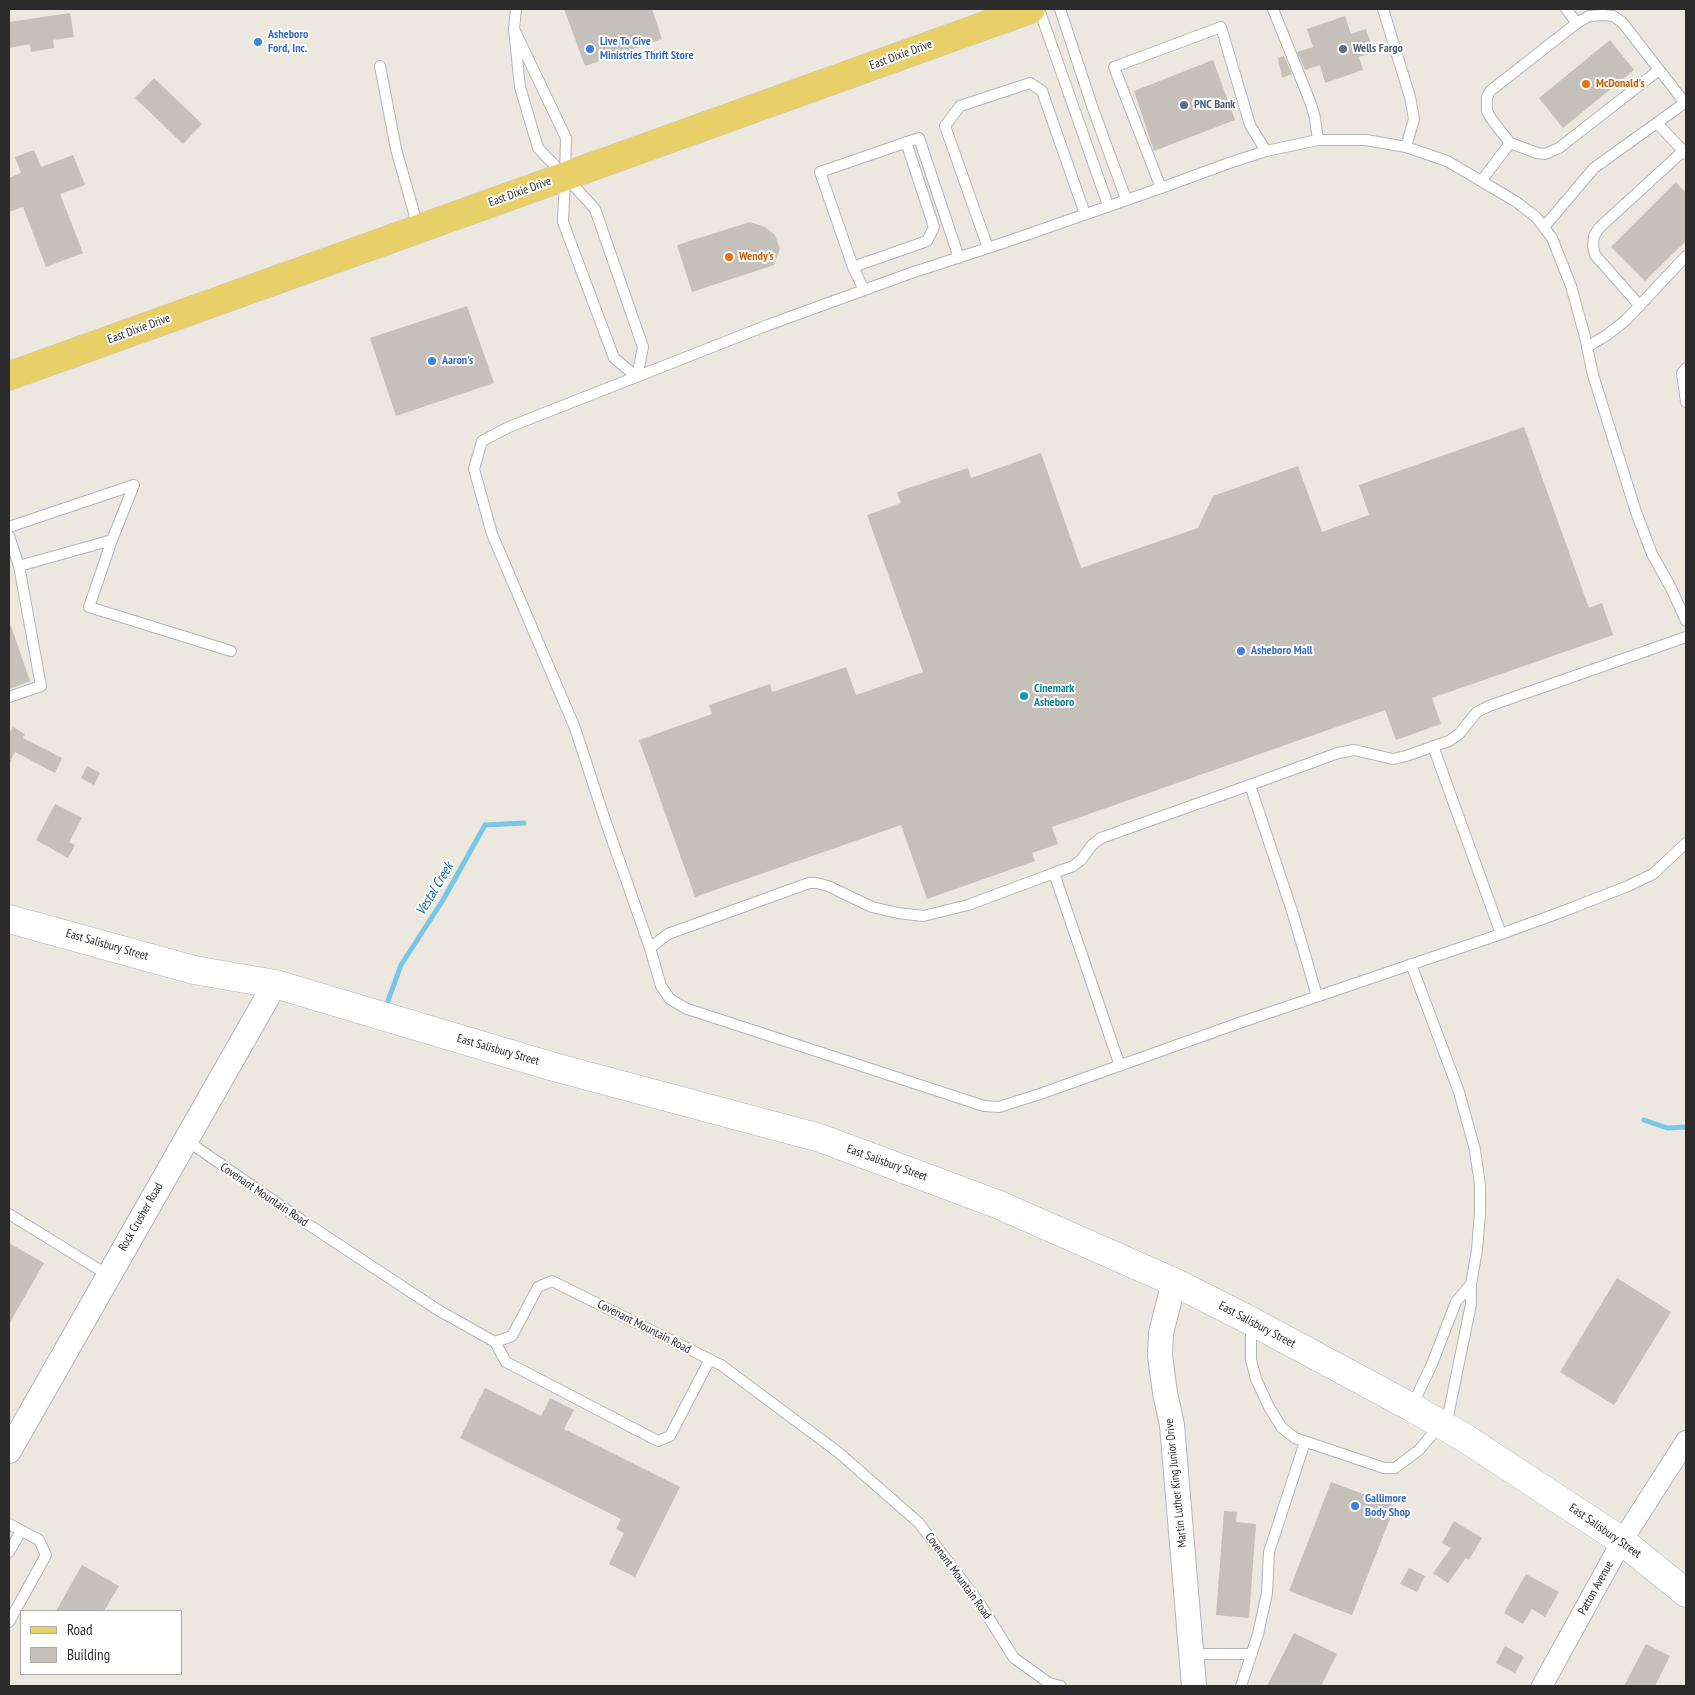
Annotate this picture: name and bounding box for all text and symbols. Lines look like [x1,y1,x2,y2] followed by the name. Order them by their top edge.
[268,28,308,56] place label: Asheboro Ford, Inc.
[600,35,694,63] place label: Live To Give Ministries Thrift Store
[252,36,264,48] marker: Asheboro Ford, Inc.
[868,37,934,73] street label: East Dixie Drive
[1353,42,1403,56] place label: Wells Fargo
[584,43,596,55] marker: Live To Give Ministries Thrift Store
[1337,43,1349,55] marker: Wells Fargo
[1596,77,1645,91] place label: McDonald's
[1580,78,1592,90] marker: McDonald's
[1194,98,1235,112] place label: PNC Bank
[1178,99,1190,111] marker: PNC Bank
[487,174,553,210] street label: East Dixie Drive
[739,250,774,264] place label: Wendy's
[723,251,735,263] marker: Wendy's
[106,311,172,347] street label: East Dixie Drive
[442,354,473,368] place label: Aaron's
[426,355,438,367] marker: Aaron's
[1251,644,1312,658] place label: Asheboro Mall
[1235,645,1247,657] marker: Asheboro Mall
[1034,682,1074,710] place label: Cinemark Asheboro
[1018,690,1030,702] marker: Cinemark Asheboro
[413,859,457,919] water label: Vestal Creek
[64,926,150,964] street label: East Salisbury Street
[455,1031,541,1069] street label: East Salisbury Street
[845,1142,929,1184] street label: East Salisbury Street
[217,1160,311,1230] street label: Covenant Mountain Road
[116,1180,166,1254] street label: Rock Crusher Road
[595,1297,693,1357] street label: Covenant Mountain Road
[1216,1299,1298,1351] street label: East Salisbury Street
[1162,1418,1190,1548] street label: Martin Luther King Junior Drive
[1365,1492,1410,1520] place label: Gallimore Body Shop
[1349,1500,1361,1512] marker: Gallimore Body Shop
[1566,1501,1644,1561] street label: East Salisbury Street
[922,1530,994,1622] street label: Covenant Mountain Road
[1575,1558,1617,1618] street label: Patton Avenue
[20,1610,182,1675] legend
[67,1620,93,1639] text: Road
[67,1645,110,1664] text: Building

